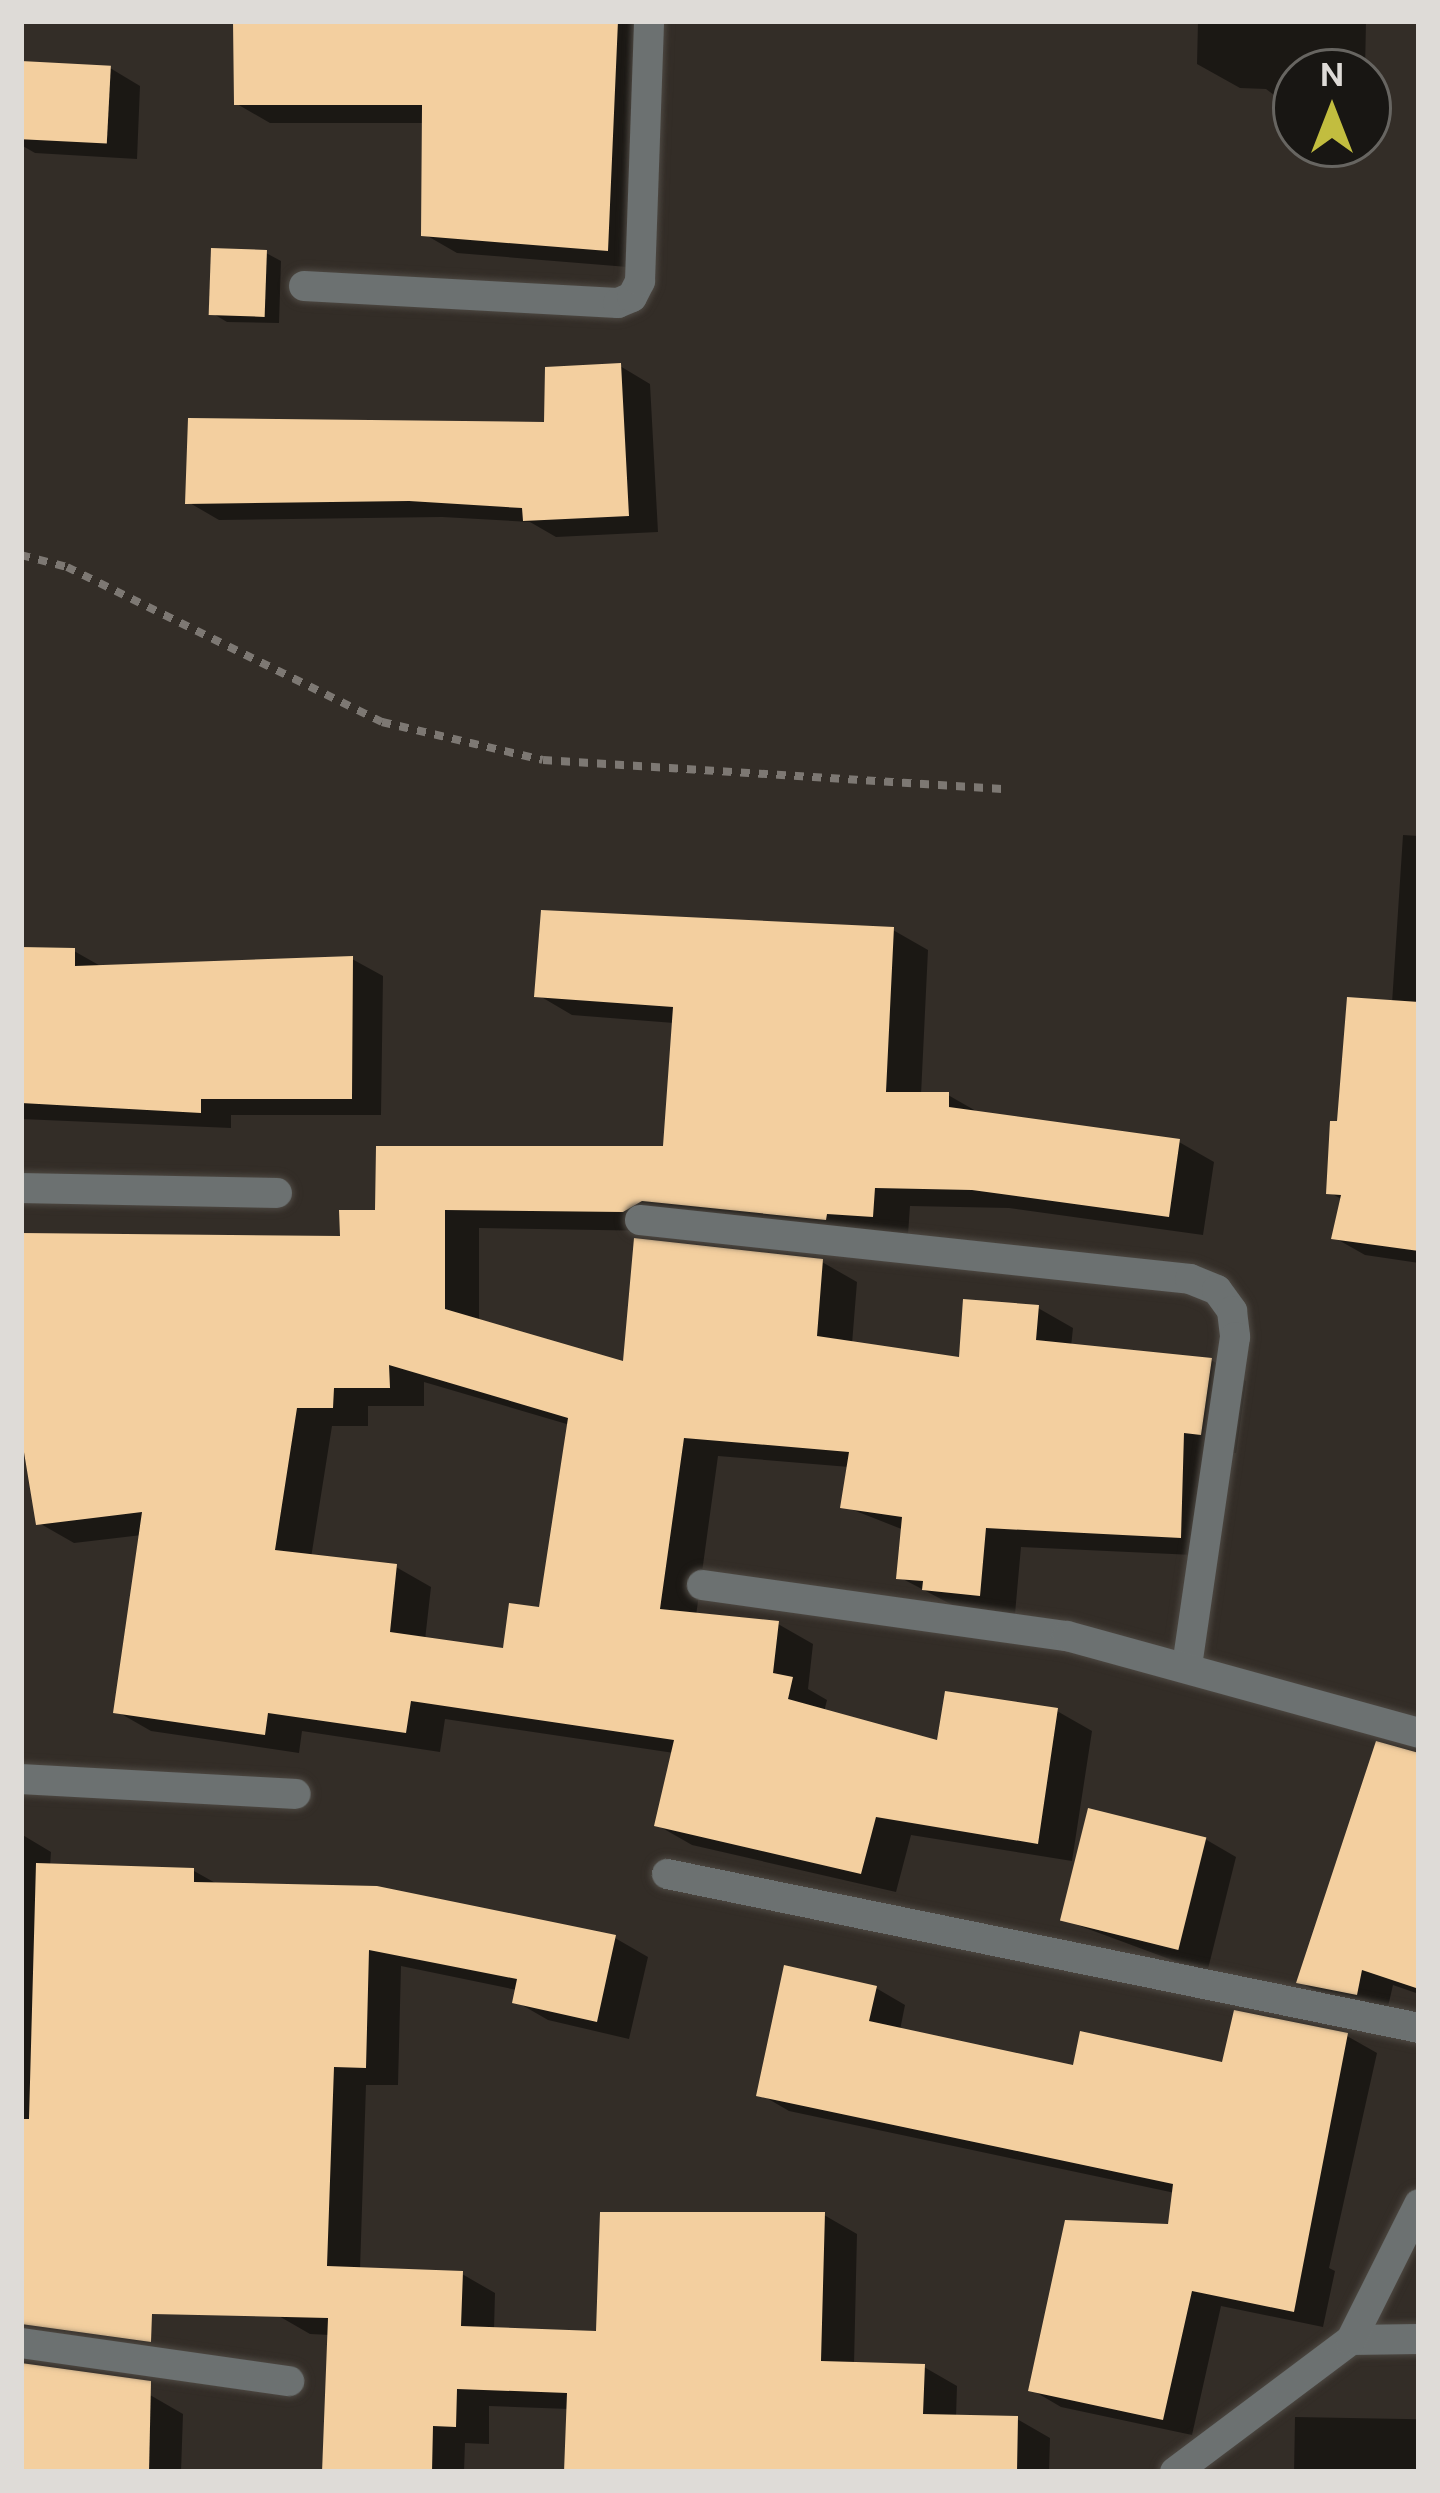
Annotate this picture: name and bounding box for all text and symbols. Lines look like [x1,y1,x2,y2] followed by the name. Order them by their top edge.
[1272,48,1392,168] north arrow
[1320,53,1344,96] text: N

